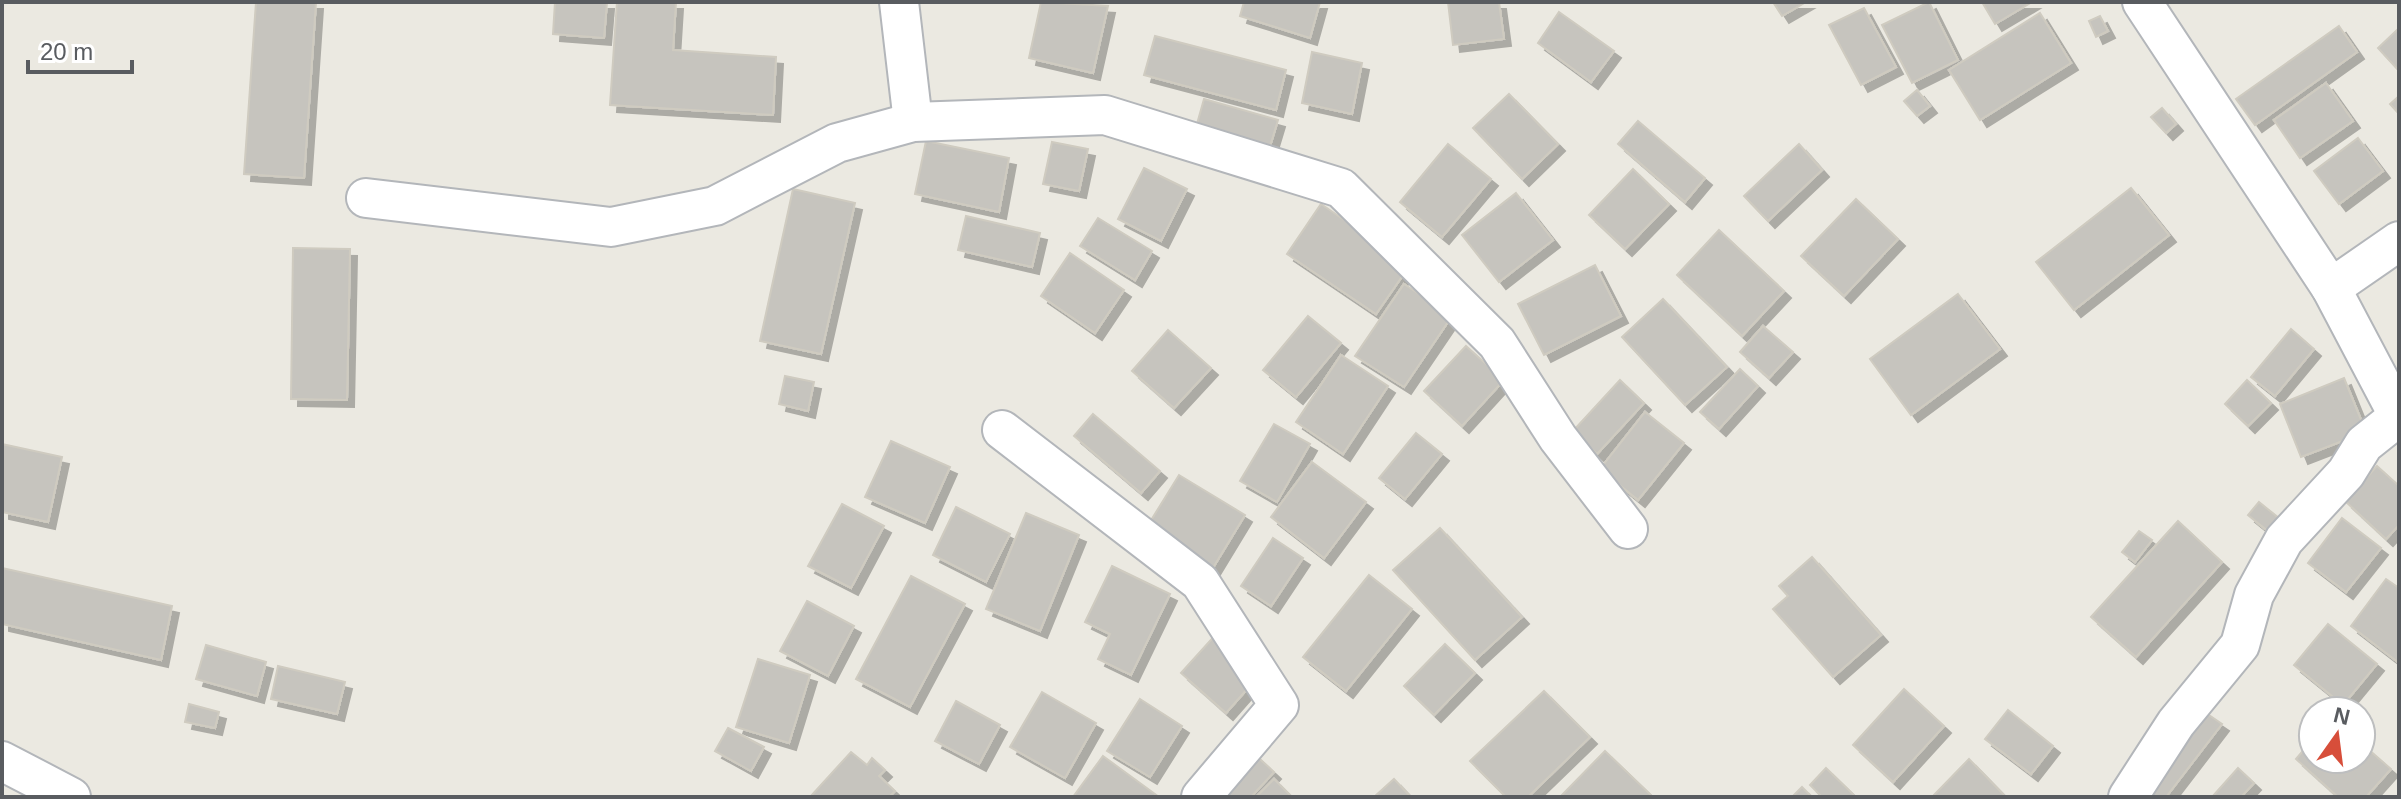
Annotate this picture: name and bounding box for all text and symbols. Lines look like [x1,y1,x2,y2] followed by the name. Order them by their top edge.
[28,24,132,74] scale bar
[40,38,93,65] text: 20 m
[2297,695,2377,775] north arrow
[2331,702,2352,730] text: N

